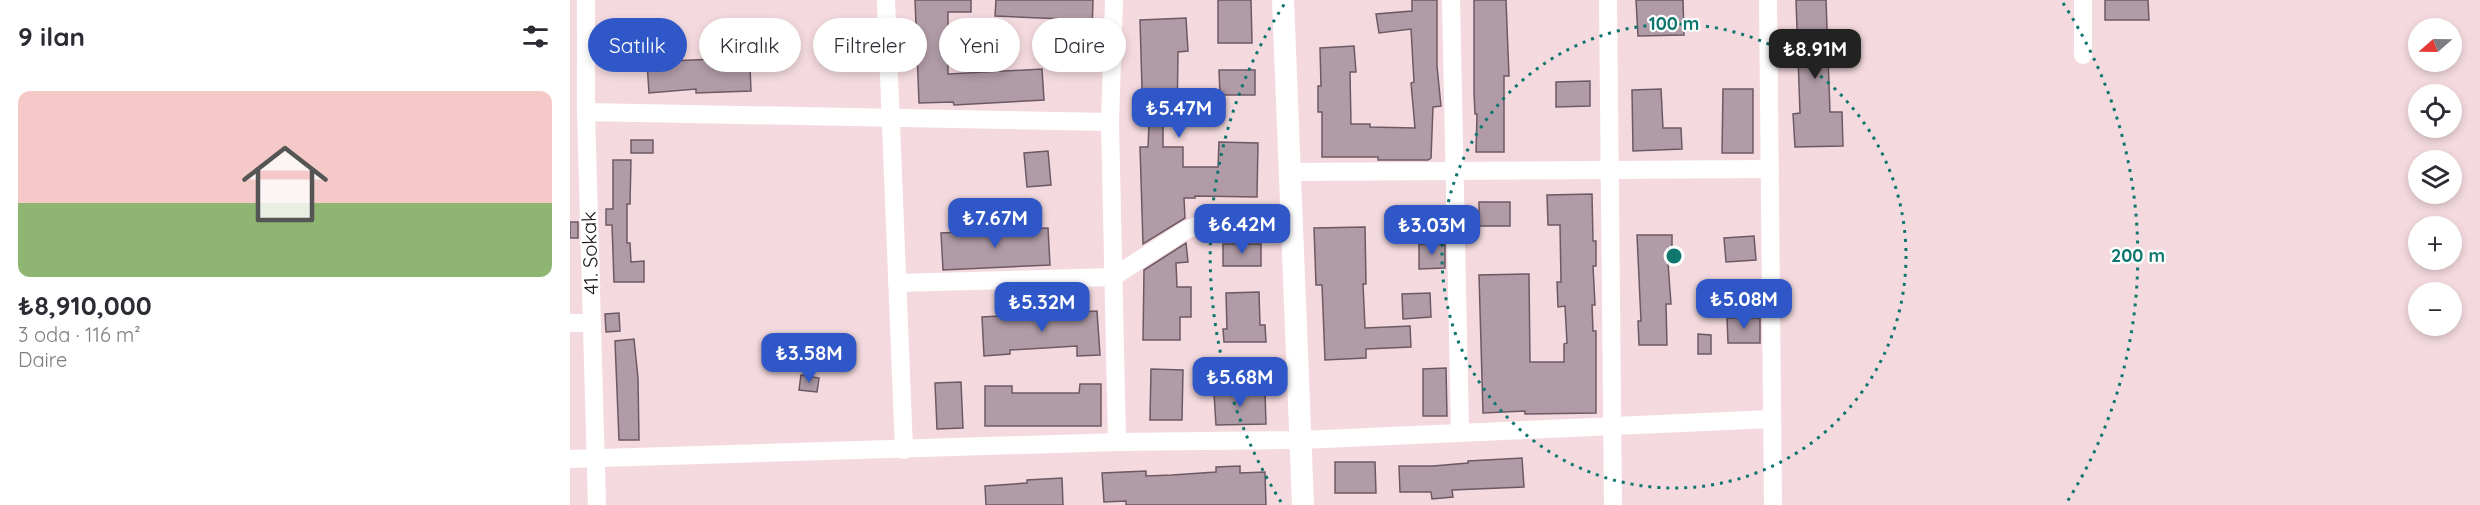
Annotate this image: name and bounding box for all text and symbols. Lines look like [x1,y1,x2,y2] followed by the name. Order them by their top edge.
[1649,12,1699,35] text: 100 m
[588,18,687,72] chip: Satılık
[699,18,801,72] chip: Kiralık
[813,18,927,72] chip: Filtreler
[939,18,1020,72] chip: Yeni
[1032,18,1126,72] chip: Daire
[2408,18,2462,72] north arrow
[2408,18,2462,336] map controls
[18,20,85,53] text: 9 ilan
[519,20,552,53] icon: filters
[1766,29,1864,80] pin: ₺8.91M
[1783,36,1847,61] text: ₺8.91M
[2408,84,2462,138] button: locate
[1130,88,1228,139] pin: ₺5.47M
[1146,95,1212,120] text: ₺5.47M
[231,130,339,238] icon: home
[2408,150,2462,204] button: layers
[946,198,1044,249] pin: ₺7.67M
[1193,204,1291,255] pin: ₺6.42M
[962,205,1028,230] text: ₺7.67M
[1383,205,1481,256] pin: ₺3.03M
[576,211,603,295] street label: 41. Sokak
[1208,211,1276,236] text: ₺6.42M
[1398,212,1466,237] text: ₺3.03M
[2408,216,2462,270] button: +
[2111,244,2165,267] text: 200 m
[1664,246,1684,266] centre of rings
[1695,279,1793,330] pin: ₺5.08M
[993,282,1091,333] pin: ₺5.32M
[2408,282,2462,336] button: −
[1710,286,1778,311] text: ₺5.08M
[18,289,152,322] text: ₺8,910,000
[1009,289,1075,314] text: ₺5.32M
[18,322,141,347] text: 3 oda · 116 m²
[760,333,858,384] pin: ₺3.58M
[775,340,843,365] text: ₺3.58M
[18,347,67,372] text: Daire
[1191,357,1289,408] pin: ₺5.68M
[1207,364,1273,389] text: ₺5.68M

